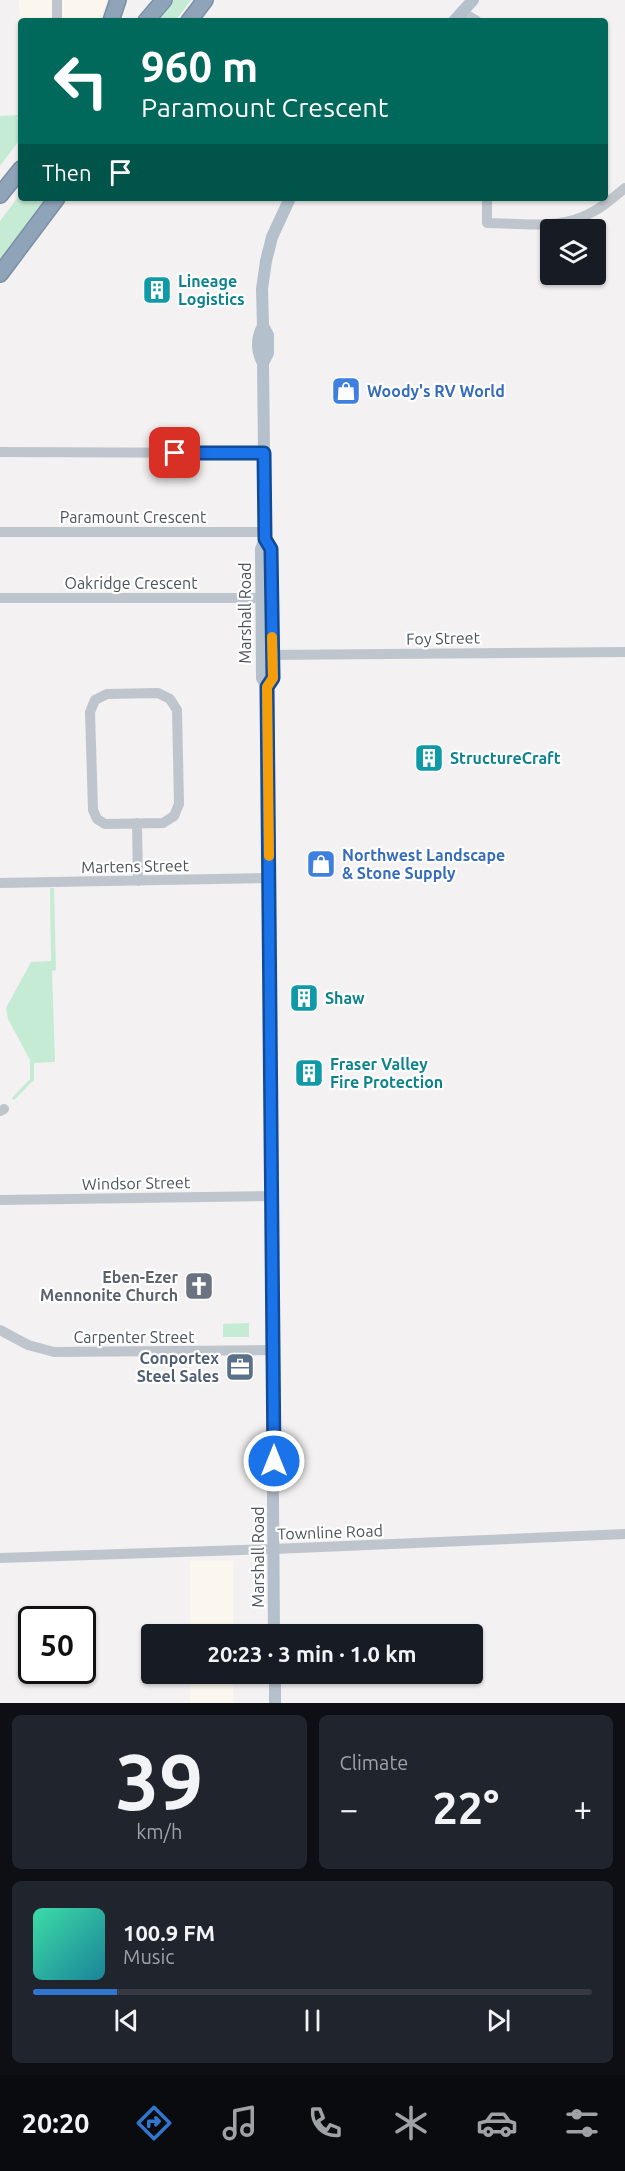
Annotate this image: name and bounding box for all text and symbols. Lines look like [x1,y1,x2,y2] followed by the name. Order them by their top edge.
[42,42,120,120] icon: left
[141,43,258,90] text: 960 m
[141,92,388,122] text: Paramount Crescent
[104,156,137,189] icon: arrive
[42,160,92,185] text: Then
[540,219,606,285] map controls
[540,219,606,285] button: layers
[178,272,245,308] place label: Lineage Logistics
[141,274,173,306] building icon: Lineage Logistics
[330,375,362,407] shop icon: Woody's RV World
[367,382,505,400] place label: Woody's RV World
[149,427,200,478] pin
[158,436,191,469] icon: arrive
[60,508,207,526] street label: Paramount Crescent
[236,562,254,664] street label: Marshall Road
[64,574,198,592] street label: Oakridge Crescent
[406,628,481,648] street label: Foy Street
[413,742,445,774] building icon: StructureCraft
[450,749,561,767] place label: StructureCraft
[342,846,505,882] place label: Northwest Landscape & Stone Supply
[305,848,337,880] shop icon: Northwest Landscape & Stone Supply
[81,856,190,876] street label: Martens Street
[288,982,320,1014] building icon: Shaw
[325,989,365,1007] place label: Shaw
[330,1055,443,1091] place label: Fraser Valley Fire Protection
[293,1057,325,1089] building icon: Fraser Valley Fire Protection
[82,1173,191,1193] street label: Windsor Street
[40,1268,178,1304] place label: Eben-Ezer Mennonite Church
[183,1270,215,1302] church icon: Eben-Ezer Mennonite Church
[74,1328,195,1346] street label: Carpenter Street
[137,1349,219,1385] place label: Conportex Steel Sales
[224,1351,256,1383] office icon: Conportex Steel Sales
[242,1429,306,1493] position arrow
[249,1506,267,1608] street label: Marshall Road
[277,1521,383,1543] street label: Townline Road
[18,1606,96,1684] speed limit sign: 50
[207,1641,417,1666] text: 20:23 · 3 min · 1.0 km
[115,1737,203,1825] text: 39
[340,1751,408,1774] text: Climate
[432,1782,499,1833] text: 22°
[340,1790,358,1827] text: −
[573,1790,592,1827] text: +
[136,1820,182,1843] text: km/h
[123,1920,215,1945] text: 100.9 FM
[123,1945,175,1968] text: Music
[110,2004,143,2037] icon: previous
[296,2004,329,2037] icon: pause
[482,2004,515,2037] icon: next
[133,2102,175,2144] icon: directions
[219,2102,261,2144] icon: music
[304,2102,346,2144] icon: phone
[390,2102,432,2144] icon: climate
[476,2102,518,2144] icon: car
[561,2102,603,2144] icon: filters
[22,2108,89,2138] text: 20:20

